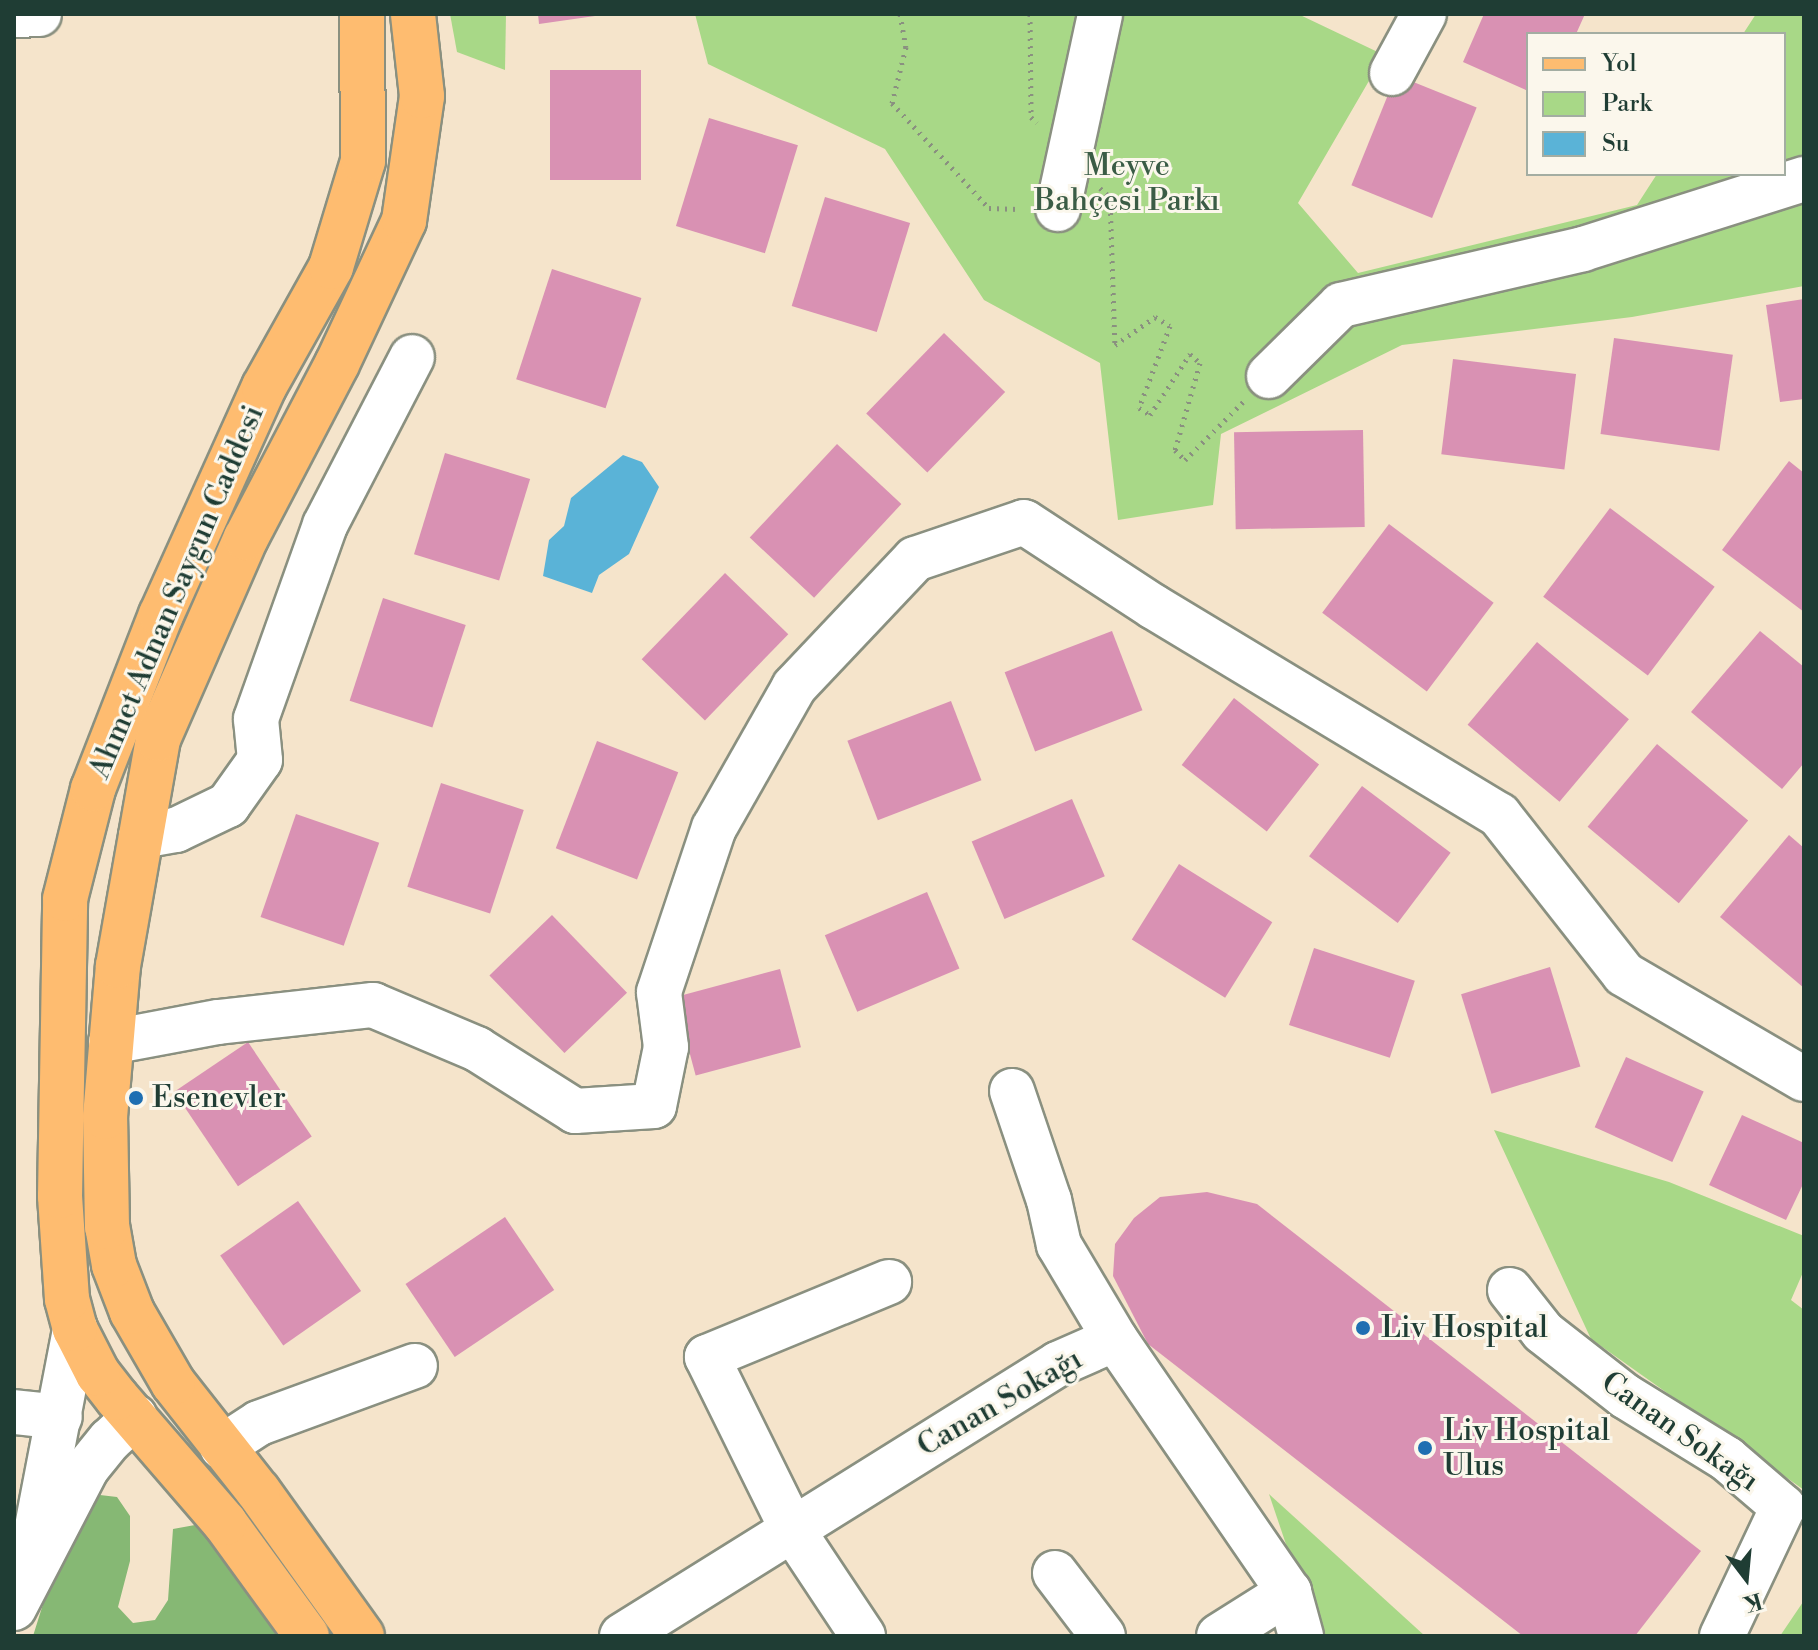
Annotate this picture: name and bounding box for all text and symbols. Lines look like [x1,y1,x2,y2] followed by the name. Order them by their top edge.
[1526,32,1786,176] legend
[1602,49,1637,79] text: Yol
[1602,89,1652,119] text: Park
[1602,129,1629,159] text: Su
[1034,148,1220,218] park label: Meyve Bahçesi Parkı
[82,400,272,784] street label: Ahmet Adnan Saygun Caddesi
[152,1080,286,1116] place label: Esenevler
[127,1089,145,1107] marker: Esenevler
[1381,1310,1548,1346] place label: Liv Hospital
[1352,1317,1374,1339] marker: Liv Hospital
[911,1341,1089,1465] street label: Canan Sokağı
[1594,1364,1766,1500] street label: Canan Sokağı
[1443,1413,1610,1484] place label: Liv Hospital Ulus
[1414,1437,1436,1459] marker: Liv Hospital Ulus
[1706,1538,1786,1618] north arrow
[1740,1586,1765,1617] text: K

